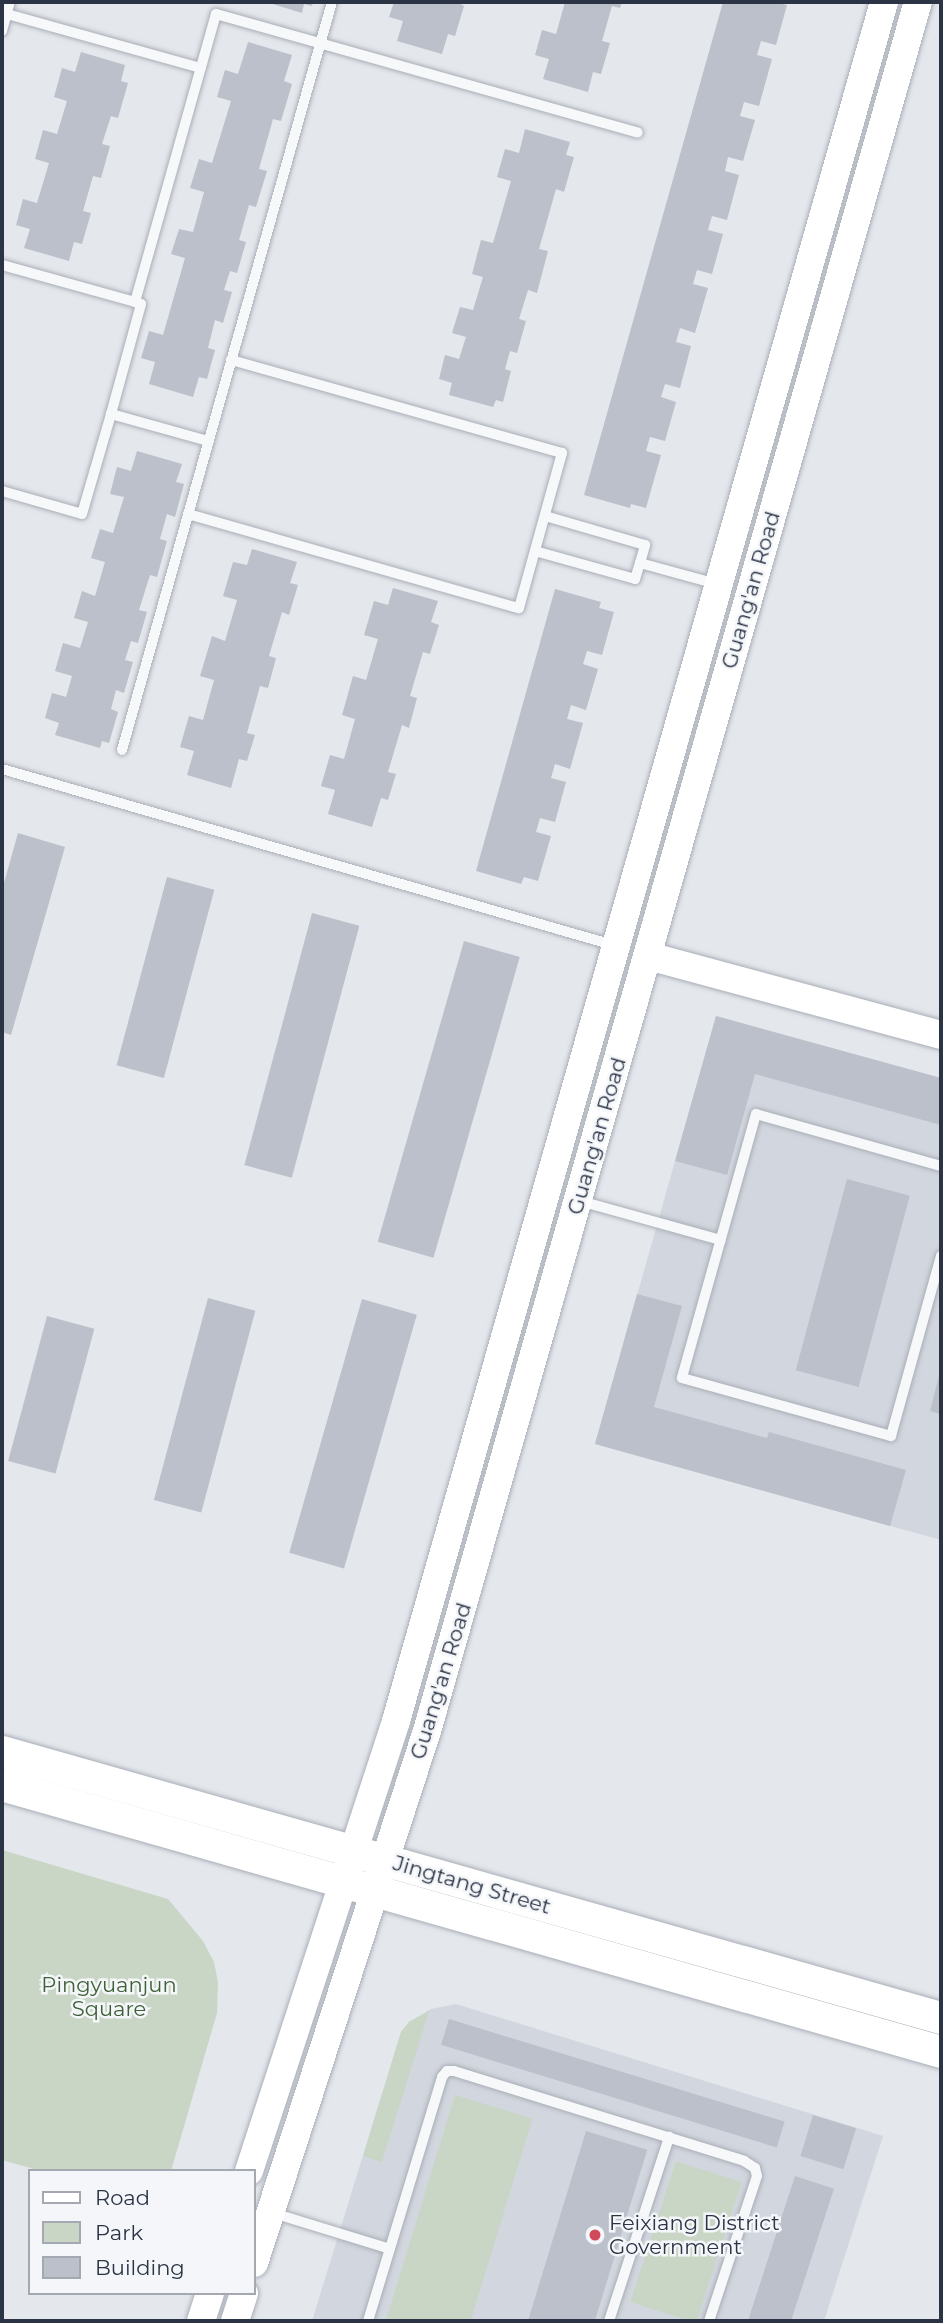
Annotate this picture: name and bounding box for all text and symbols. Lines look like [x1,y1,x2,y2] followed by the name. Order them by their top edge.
[716,508,786,672] street label: Guang'an Road
[562,1054,632,1218] street label: Guang'an Road
[405,1600,477,1762] street label: Guang'an Road
[390,1850,554,1920] street label: Jingtang Street
[41,1972,177,2022] park label: Pingyuanjun Square
[28,2169,256,2295] legend
[95,2185,150,2210] text: Road
[609,2210,780,2260] place label: Feixiang District Government
[95,2220,143,2245] text: Park
[587,2227,603,2243] marker: Feixiang District Government
[95,2255,185,2280] text: Building

